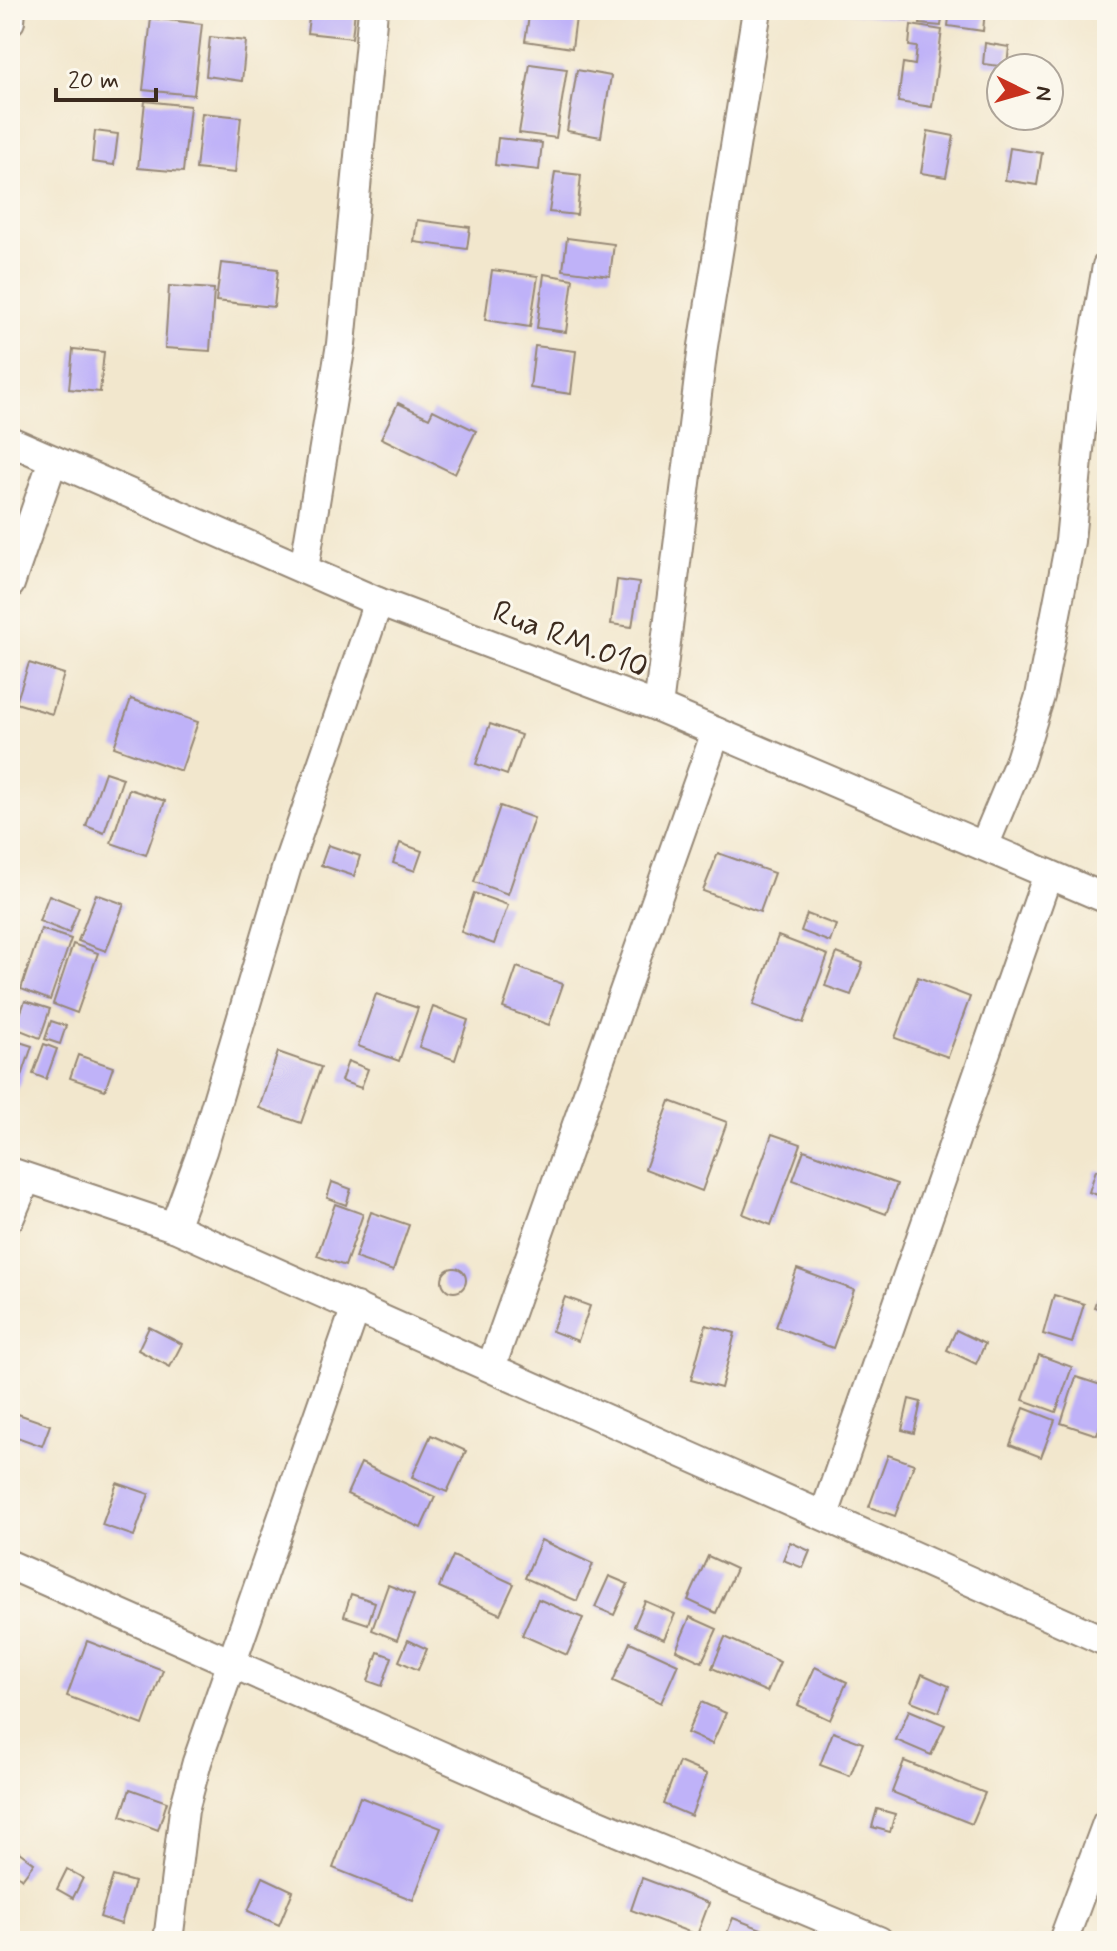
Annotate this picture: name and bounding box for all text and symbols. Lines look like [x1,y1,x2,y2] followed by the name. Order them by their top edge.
[56,52,156,102] scale bar
[985,52,1065,132] north arrow
[68,66,119,97] text: 20 m
[1028,85,1058,102] text: N
[486,591,654,689] street label: Rua RM.010

